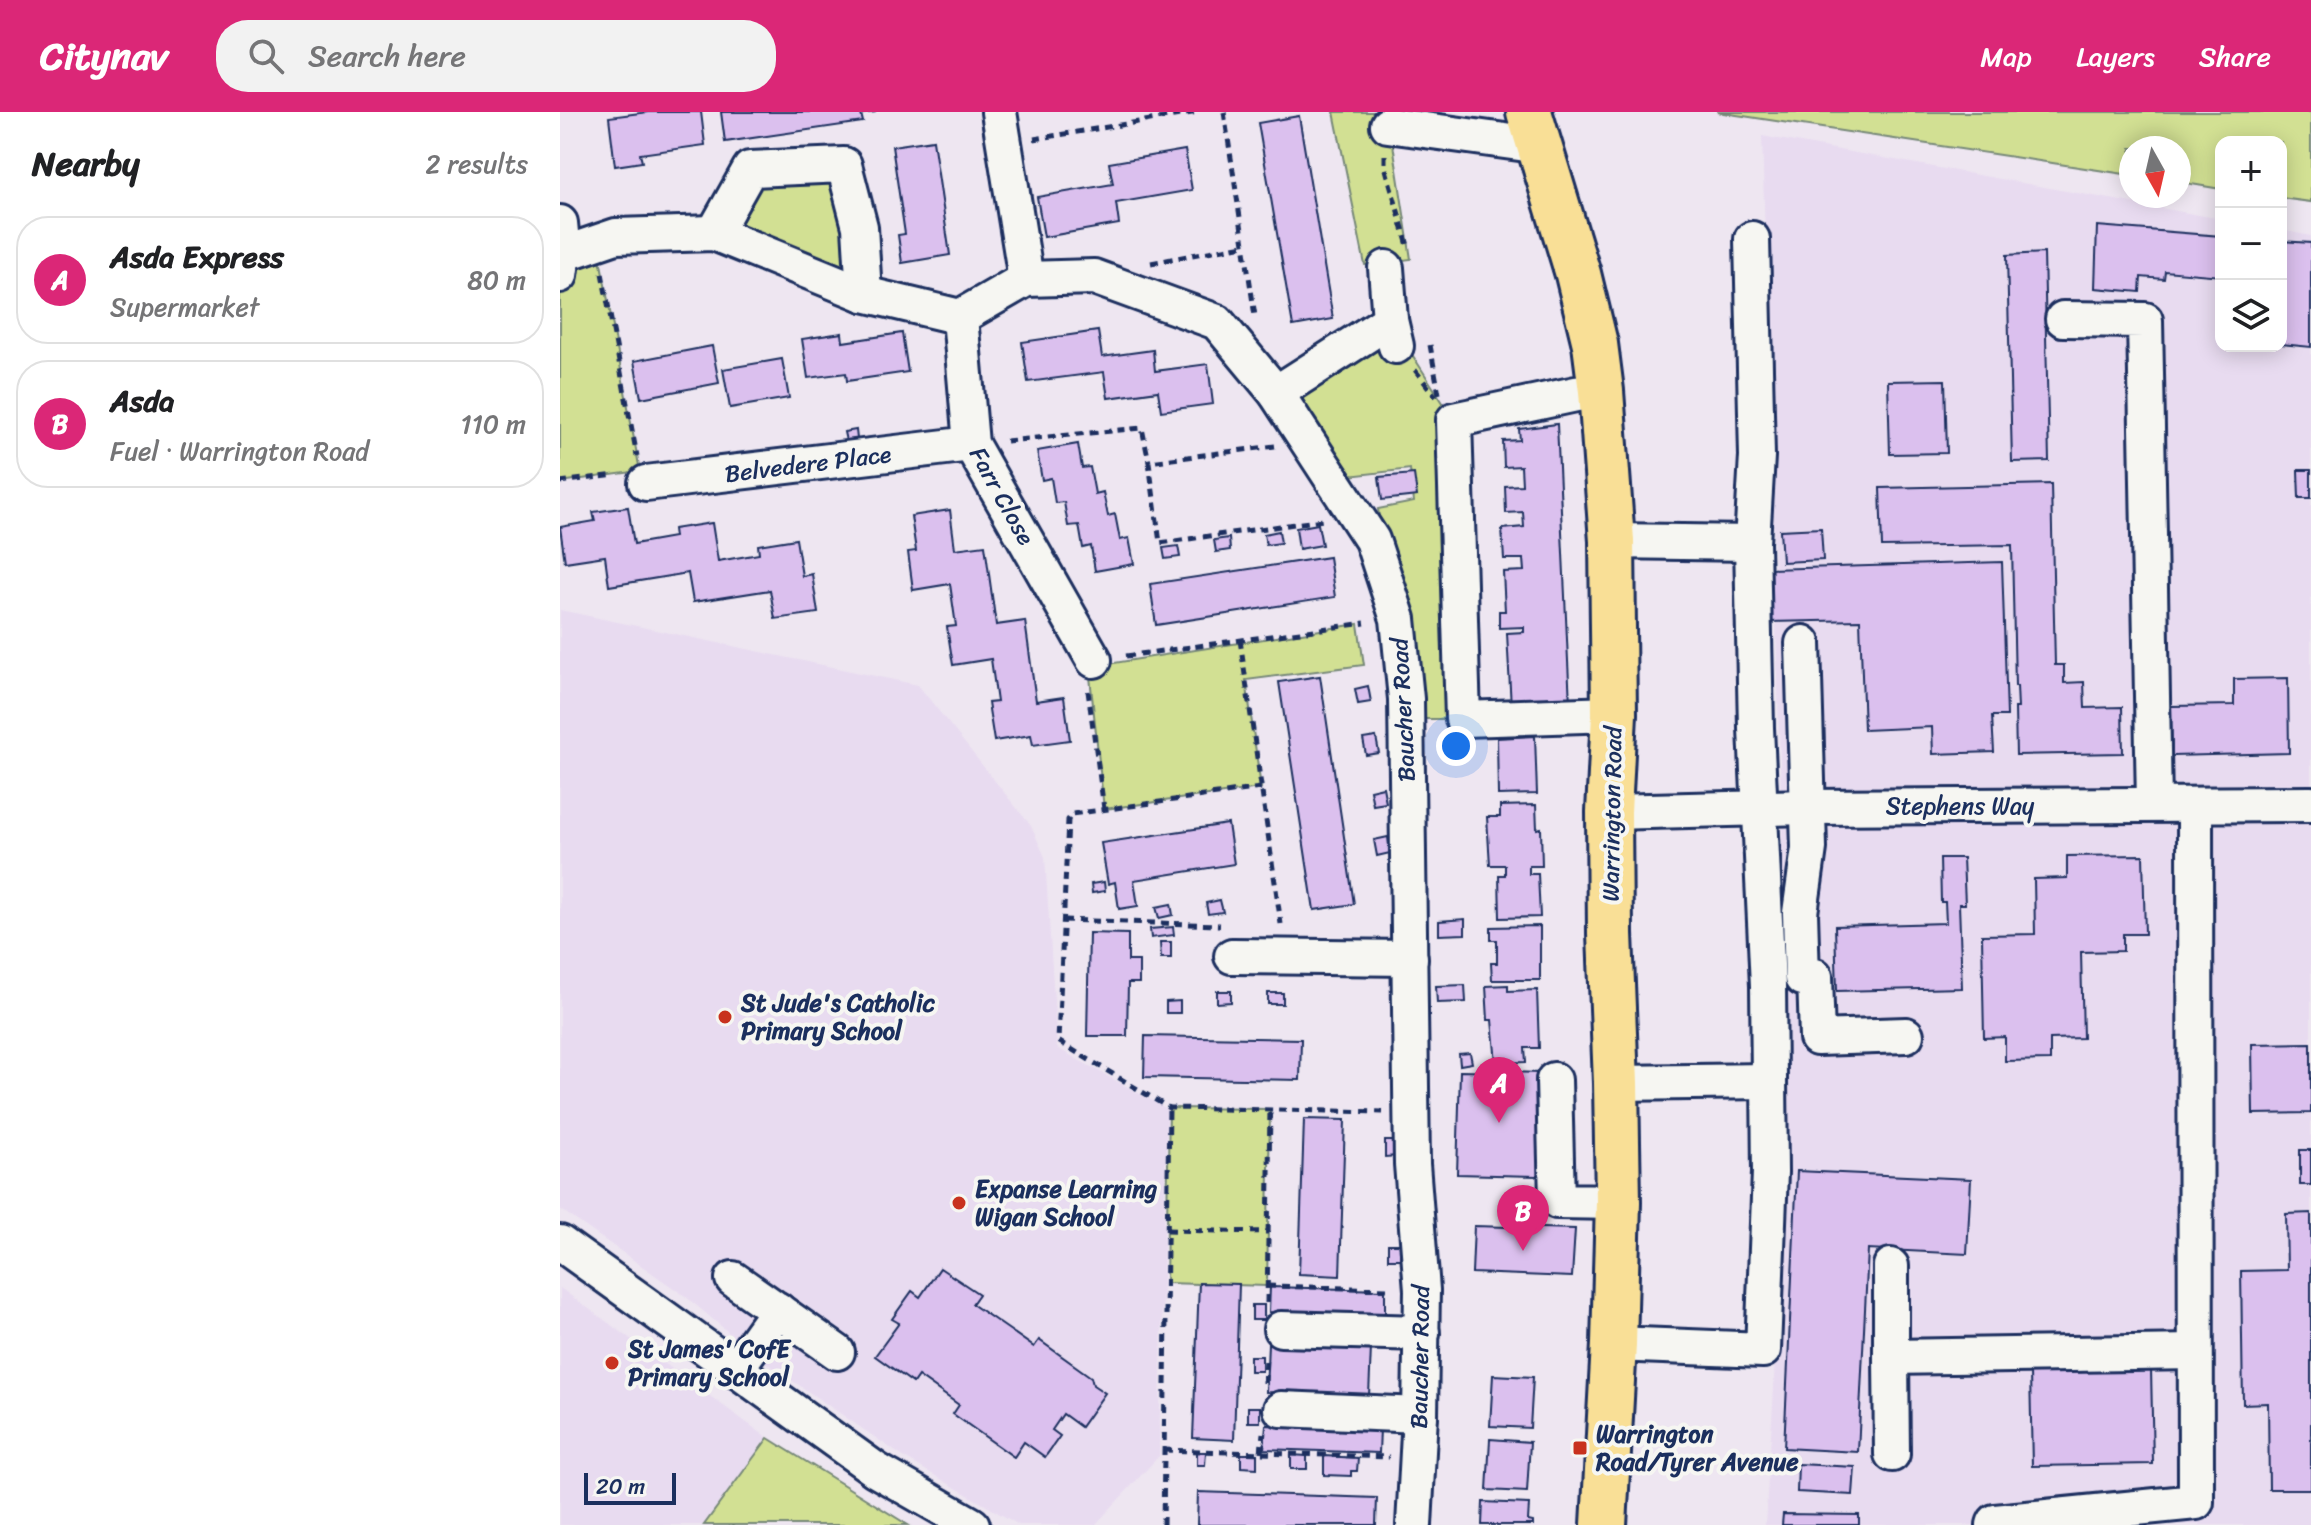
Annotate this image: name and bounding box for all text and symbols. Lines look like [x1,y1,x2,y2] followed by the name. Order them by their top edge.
[216,20,776,92] search box
[40,23,168,90] text: Citynav
[308,29,466,83] text: Search here
[1980,32,2032,81] text: Map
[2076,32,2155,81] text: Layers
[2199,32,2271,81] text: Share
[244,34,288,78] icon: search
[32,134,140,194] text: Nearby
[2119,136,2191,208] north arrow
[2215,136,2287,352] map controls
[2215,136,2287,208] button: +
[426,141,528,187] text: 2 results
[2215,208,2287,280] button: −
[110,230,284,284] text: Asda Express
[51,257,69,303] text: A
[467,257,526,303] text: 80 m
[2215,280,2287,352] button: layers
[110,284,259,330] text: Supermarket
[110,374,174,428] text: Asda
[52,401,68,447] text: B
[461,401,526,447] text: 110 m
[110,428,369,474] text: Fuel · Warrington Road
[722,433,894,495] street label: Belvedere Place
[958,439,1047,554] street label: Farr Close
[1378,635,1428,783] street label: Baucher Road
[1589,724,1635,902] street label: Warrington Road
[1436,726,1476,766] your location
[1886,785,2035,827] street label: Stephens Way
[740,982,936,1052] place label: St Jude's Catholic Primary School
[716,1008,734,1026] marker: St Jude's Catholic Primary School
[1473,1057,1525,1123] pin: A
[975,1168,1157,1238] place label: Expanse Learning Wigan School
[1497,1185,1549,1251] pin: B
[950,1194,968,1212] marker: Expanse Learning Wigan School
[1398,1282,1442,1429] street label: Baucher Road
[627,1328,791,1398] place label: St James' CofE Primary School
[603,1354,621,1372] marker: St James' CofE Primary School
[1595,1413,1799,1483] place label: Warrington Road/Tyrer Avenue
[1571,1439,1589,1457] marker: Warrington Road/Tyrer Avenue
[596,1467,645,1506] text: 20 m
[584,1469,676,1505] scale bar

